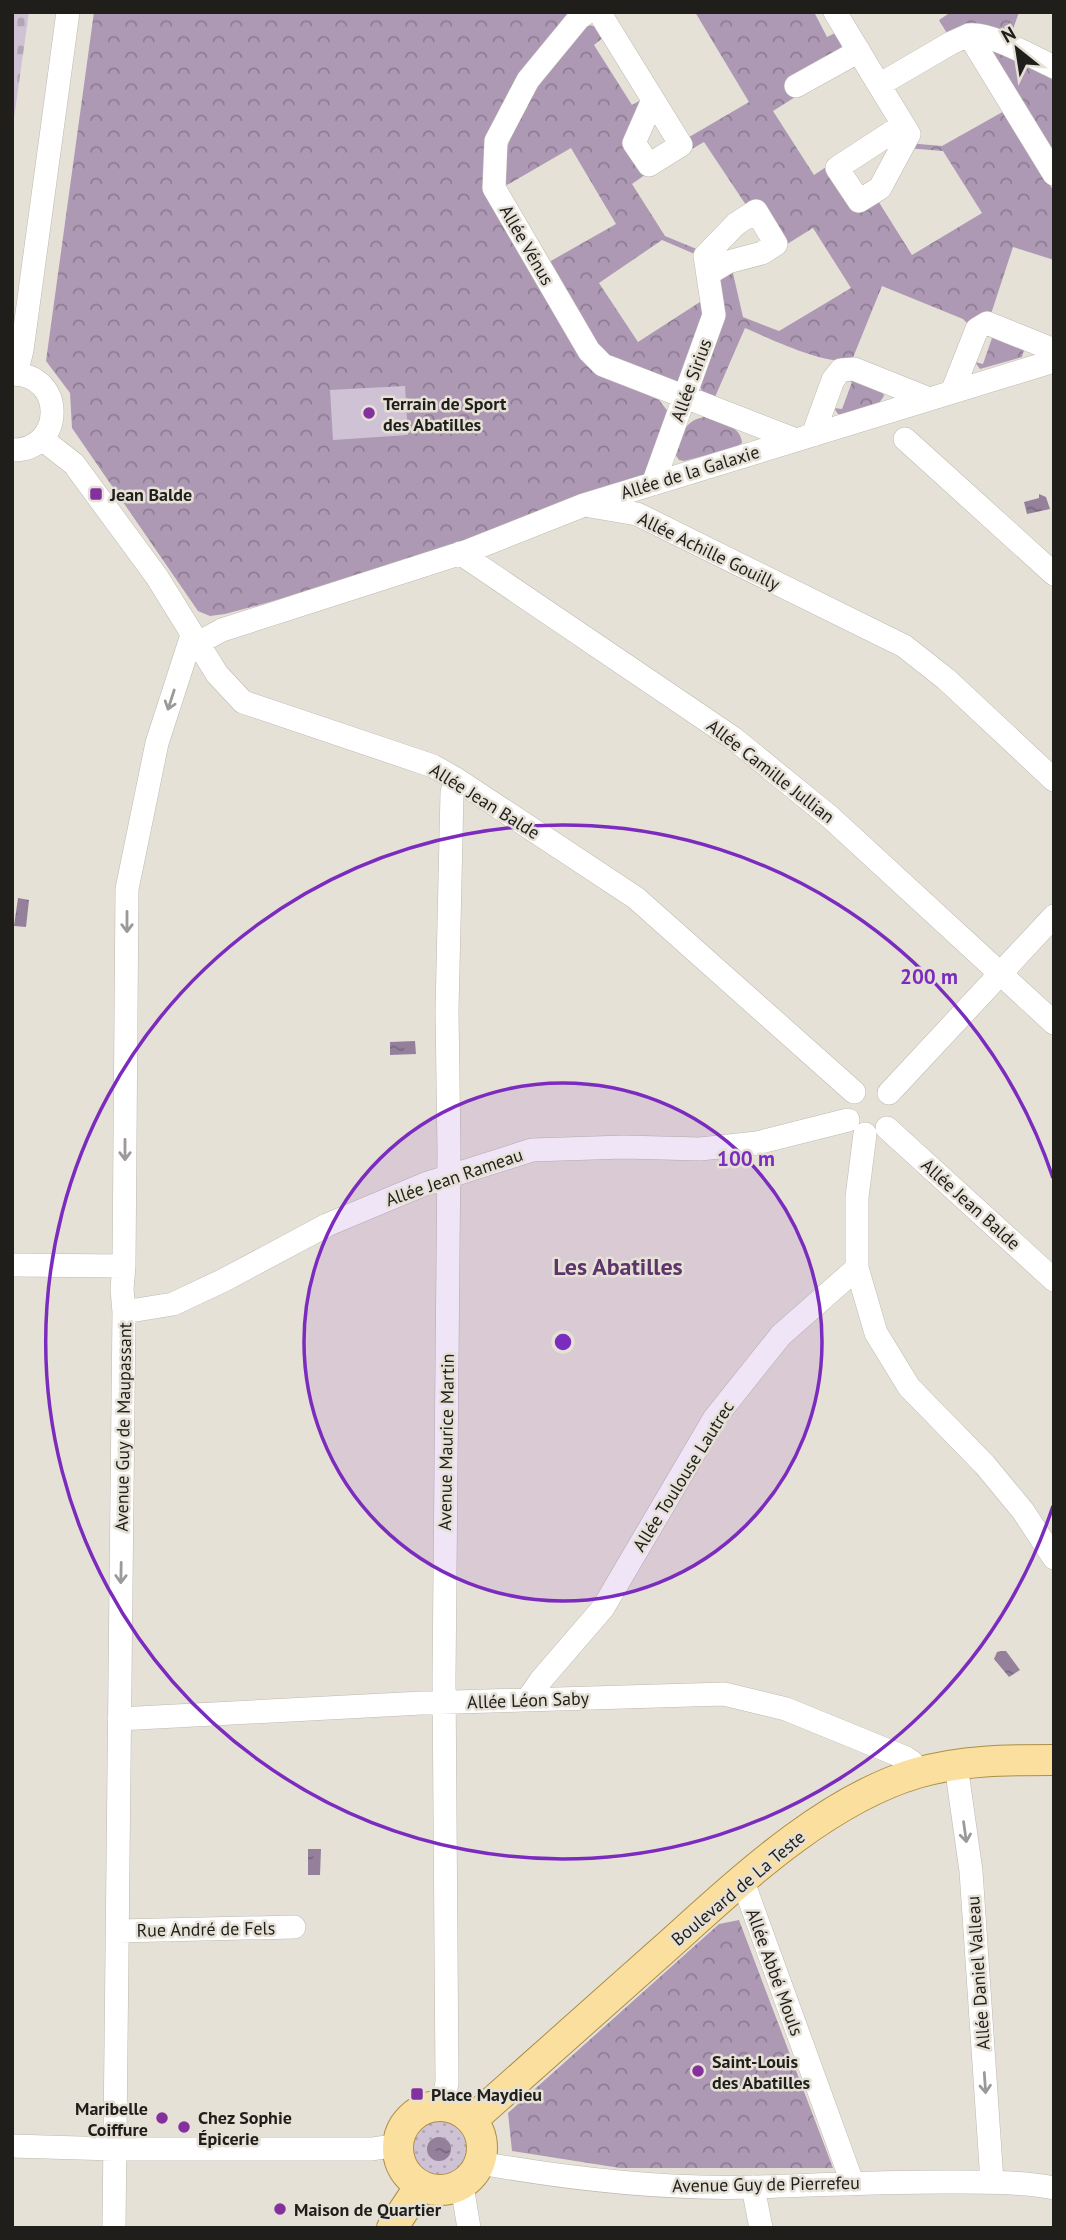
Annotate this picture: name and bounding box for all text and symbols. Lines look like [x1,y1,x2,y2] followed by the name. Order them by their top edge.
[982,14,1052,84] north arrow
[997,21,1020,48] text: N
[495,201,559,289] street label: Allée Vénus
[665,335,717,425] street label: Allée Sirius
[383,392,507,436] place label: Terrain de Sport des Abatilles
[361,405,377,421] marker: Terrain de Sport des Abatilles
[618,440,762,504] street label: Allée de la Galaxie
[109,483,192,506] place label: Jean Balde
[88,486,104,502] marker: Jean Balde
[634,507,784,596] street label: Allée Achille Gouilly
[164,689,176,711] one-way arrow
[703,714,839,828] street label: Allée Camille Jullian
[426,758,544,844] street label: Allée Jean Balde
[120,911,134,934] one-way arrow
[900,963,958,990] text: 200 m
[118,1138,132,1161] one-way arrow
[382,1143,526,1211] street label: Allée Jean Rameau
[717,1145,775,1172] text: 100 m
[917,1153,1025,1255] street label: Allée Jean Balde
[553,1251,683,1282] district label: Les Abatilles
[110,1322,136,1532] street label: Avenue Guy de Maupassant
[551,1330,575,1354] centre of rings
[433,1353,459,1531] street label: Avenue Maurice Martin
[627,1396,739,1556] street label: Allée Toulouse Lautrec
[114,1561,128,1584] one-way arrow
[467,1686,590,1714] street label: Allée Léon Saby
[959,1820,972,1843] one-way arrow
[667,1825,809,1951] street label: Boulevard de La Teste
[961,1895,995,2051] street label: Allée Daniel Valleau
[741,1905,809,2039] street label: Allée Abbé Mouls
[136,1916,276,1942] street label: Rue André de Fels
[712,2050,811,2094] place label: Saint-Louis des Abatilles
[690,2063,706,2079] marker: Saint-Louis des Abatilles
[979,2071,992,2094] one-way arrow
[431,2083,542,2106] place label: Place Maydieu
[409,2086,425,2102] marker: Place Maydieu
[75,2097,148,2141] place label: Maribelle Coiffure
[198,2106,292,2150] place label: Chez Sophie Épicerie
[154,2110,170,2126] marker: Maribelle Coiffure
[176,2119,192,2135] marker: Chez Sophie Épicerie
[672,2171,860,2197] street label: Avenue Guy de Pierrefeu
[294,2198,442,2221] place label: Maison de Quartier
[272,2201,288,2217] marker: Maison de Quartier

